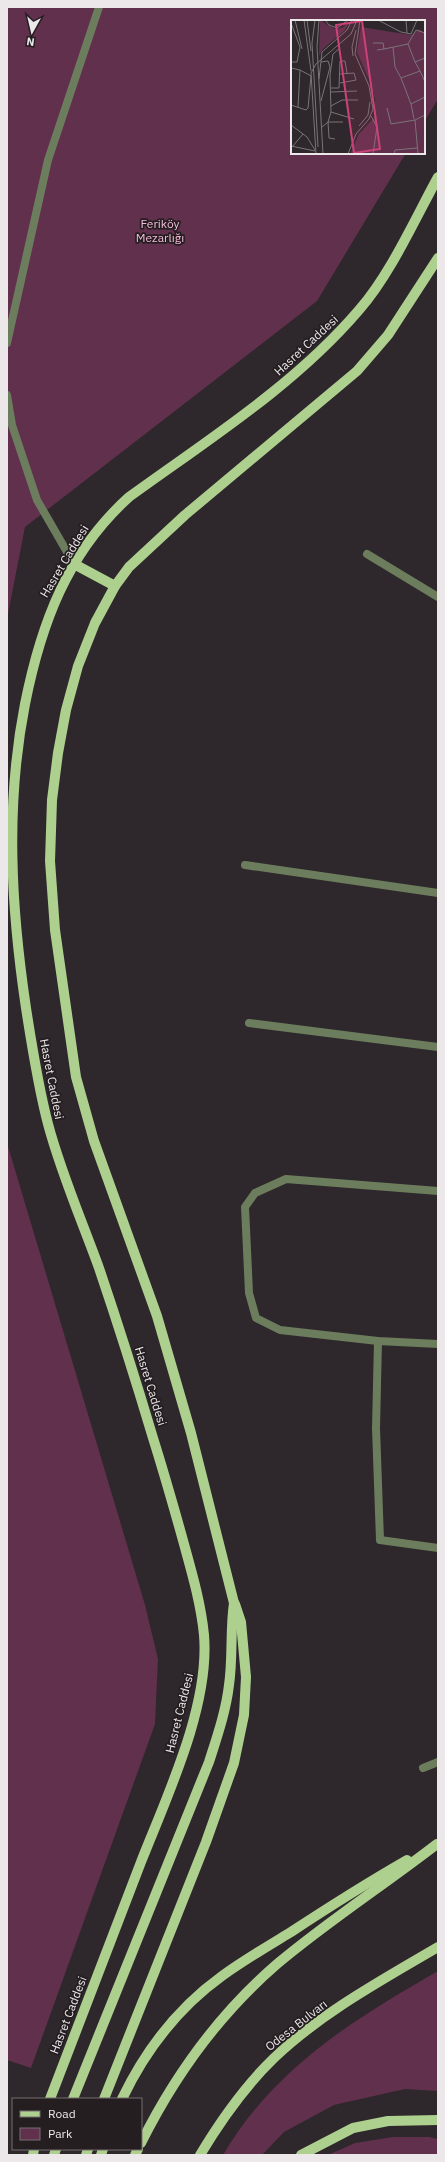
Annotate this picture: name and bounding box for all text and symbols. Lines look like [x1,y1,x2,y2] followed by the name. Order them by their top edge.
[12,12,52,52] north arrow
[291,20,425,154] inset map
[26,34,36,49] text: N
[136,216,184,245] park label: Feriköy Mezarlığı
[271,312,341,378] street label: Hasret Caddesi
[36,522,92,600] street label: Hasret Caddesi
[37,1037,67,1121] street label: Hasret Caddesi
[132,1345,170,1427] street label: Hasret Caddesi
[162,1671,196,1755] street label: Hasret Caddesi
[46,1974,90,2056] street label: Hasret Caddesi
[262,1996,330,2054] street label: Odesa Bulvarı
[12,2098,142,2150] legend
[48,2106,76,2121] text: Road
[48,2126,73,2141] text: Park

